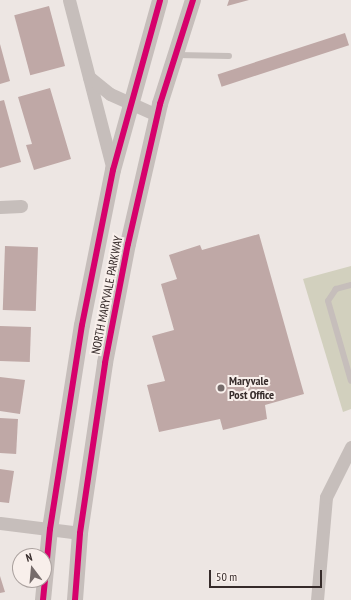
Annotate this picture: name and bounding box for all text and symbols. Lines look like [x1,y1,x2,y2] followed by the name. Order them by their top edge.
[88,235,126,355] street label: NORTH MARYVALE PARKWAY
[229,374,274,402] place label: Maryvale Post Office
[216,383,226,393] marker: Maryvale Post Office
[12,548,52,588] north arrow
[24,550,34,565] text: N
[211,562,324,588] scale bar
[216,569,237,584] text: 50 m

